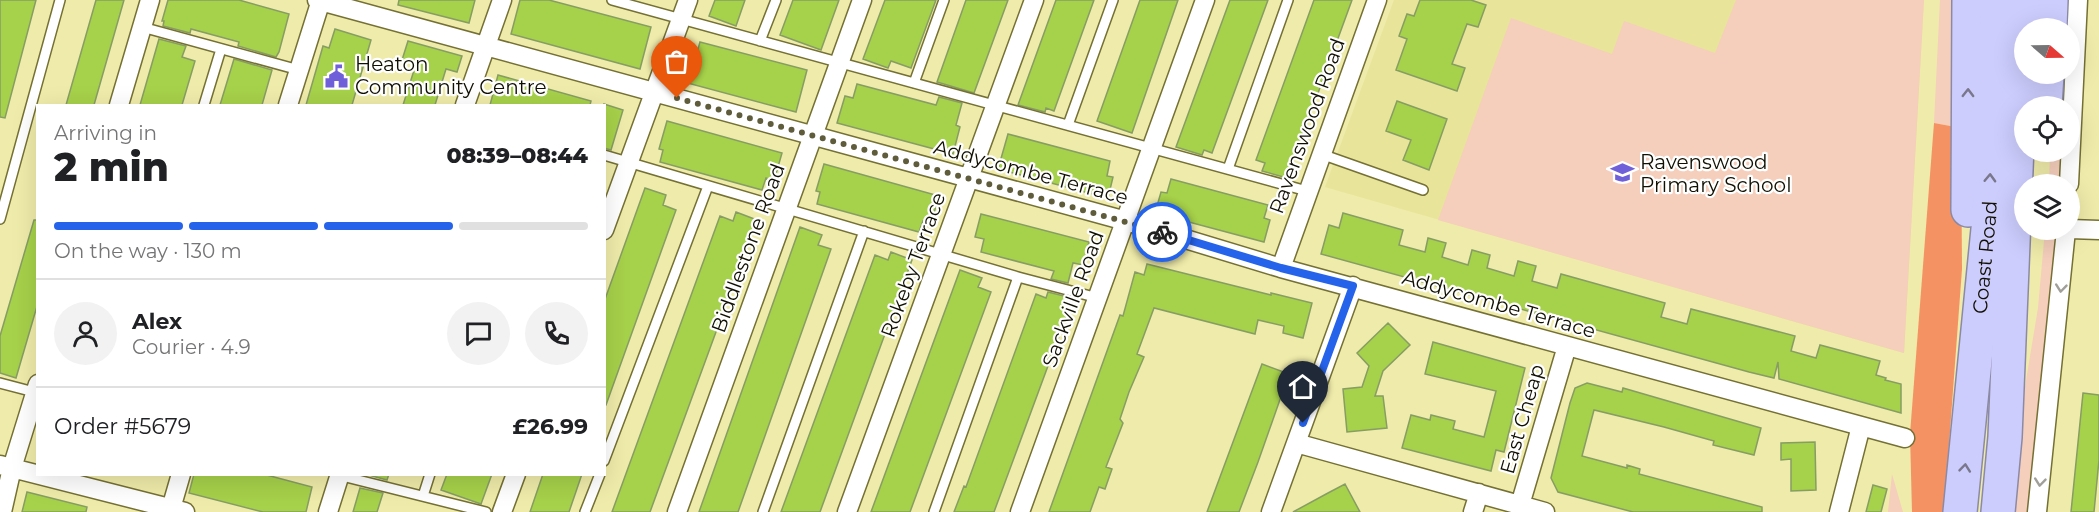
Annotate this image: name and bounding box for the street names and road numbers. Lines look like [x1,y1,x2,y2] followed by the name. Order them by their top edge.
[1264,35,1350,217] street label: Ravenswood Road
[931,135,1131,209] street label: Addycombe Terrace
[706,160,790,336] street label: Biddlestone Road
[876,189,950,341] street label: Rokeby Terrace
[1968,200,2002,315] street label: Coast Road
[1037,228,1109,370] street label: Sackville Road
[1400,265,1598,343] street label: Addycombe Terrace
[1495,361,1549,477] street label: East Cheap

